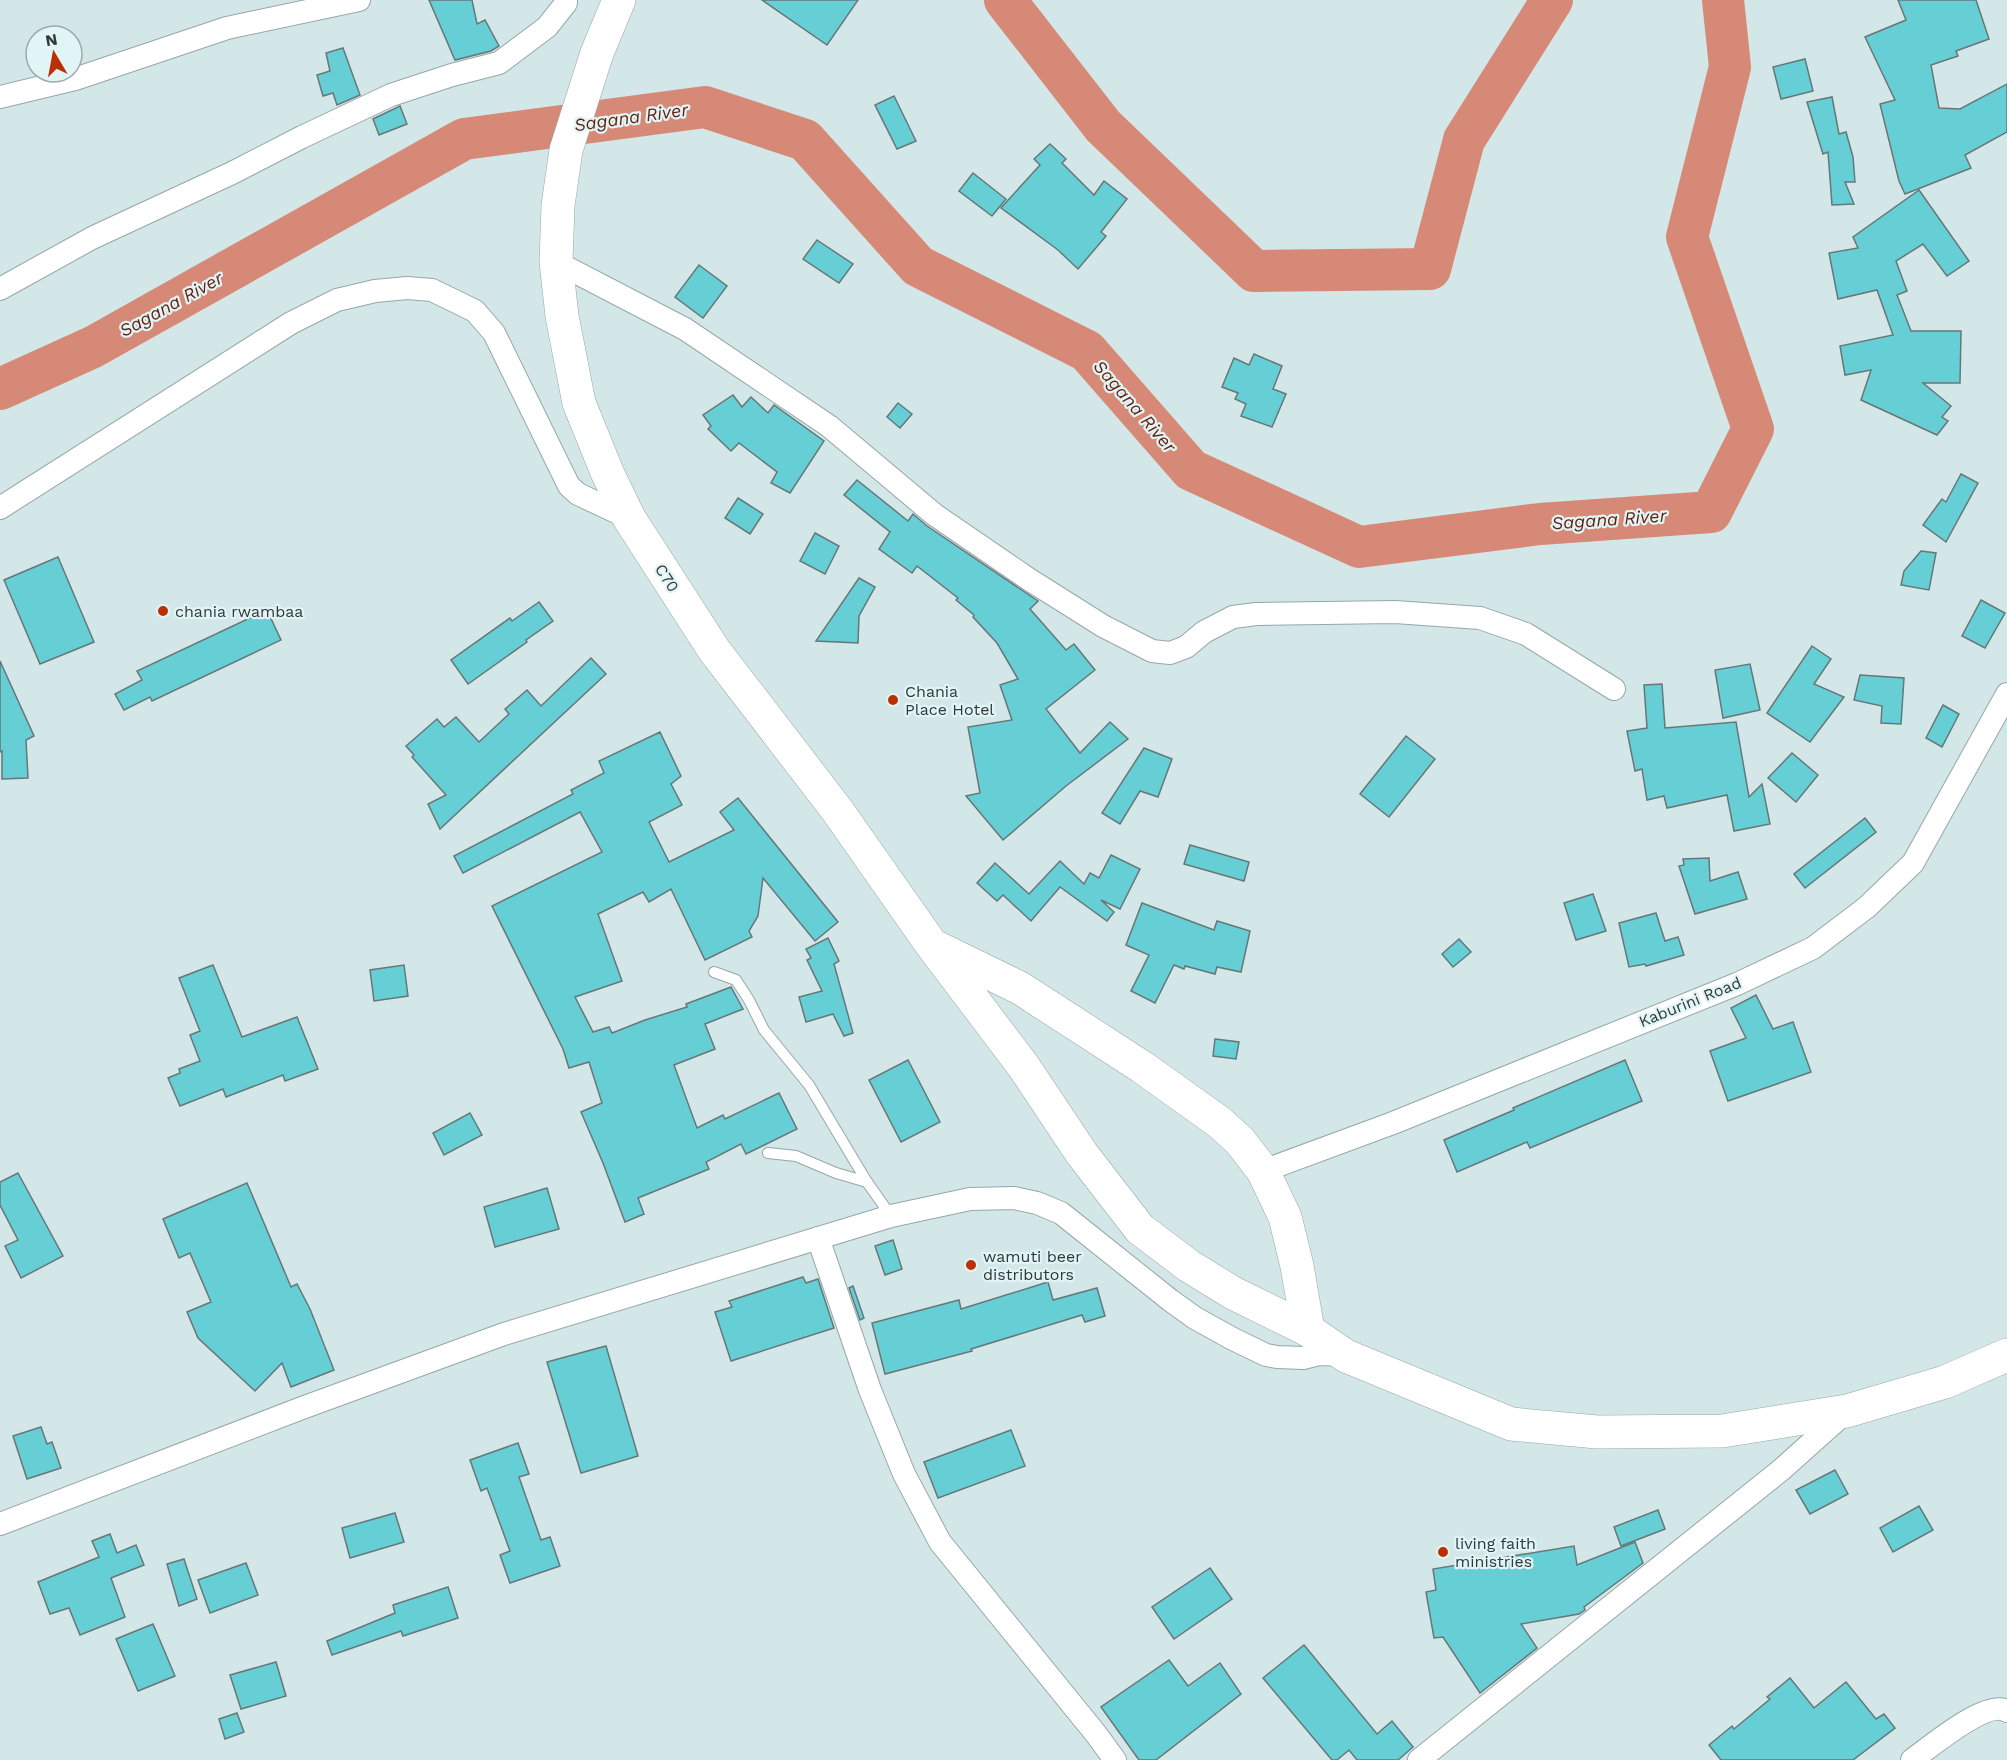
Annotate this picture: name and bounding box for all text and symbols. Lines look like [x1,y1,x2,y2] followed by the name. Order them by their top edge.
[24,24,84,84] north arrow
[44,29,59,50] text: N
[573,98,690,135] water label: Sagana River
[116,266,227,341] water label: Sagana River
[1089,356,1181,457] water label: Sagana River
[1551,504,1668,533] water label: Sagana River
[651,560,683,596] street label: C70
[175,602,303,621] place label: chania rwambaa
[156,604,170,618] marker: chania rwambaa
[905,682,994,719] place label: Chania Place Hotel
[886,693,900,707] marker: Chania Place Hotel
[1636,973,1744,1031] street label: Kaburini Road
[983,1247,1082,1284] place label: wamuti beer distributors
[964,1258,978,1272] marker: wamuti beer distributors
[1455,1534,1536,1571] place label: living faith ministries
[1436,1545,1450,1559] marker: living faith ministries

